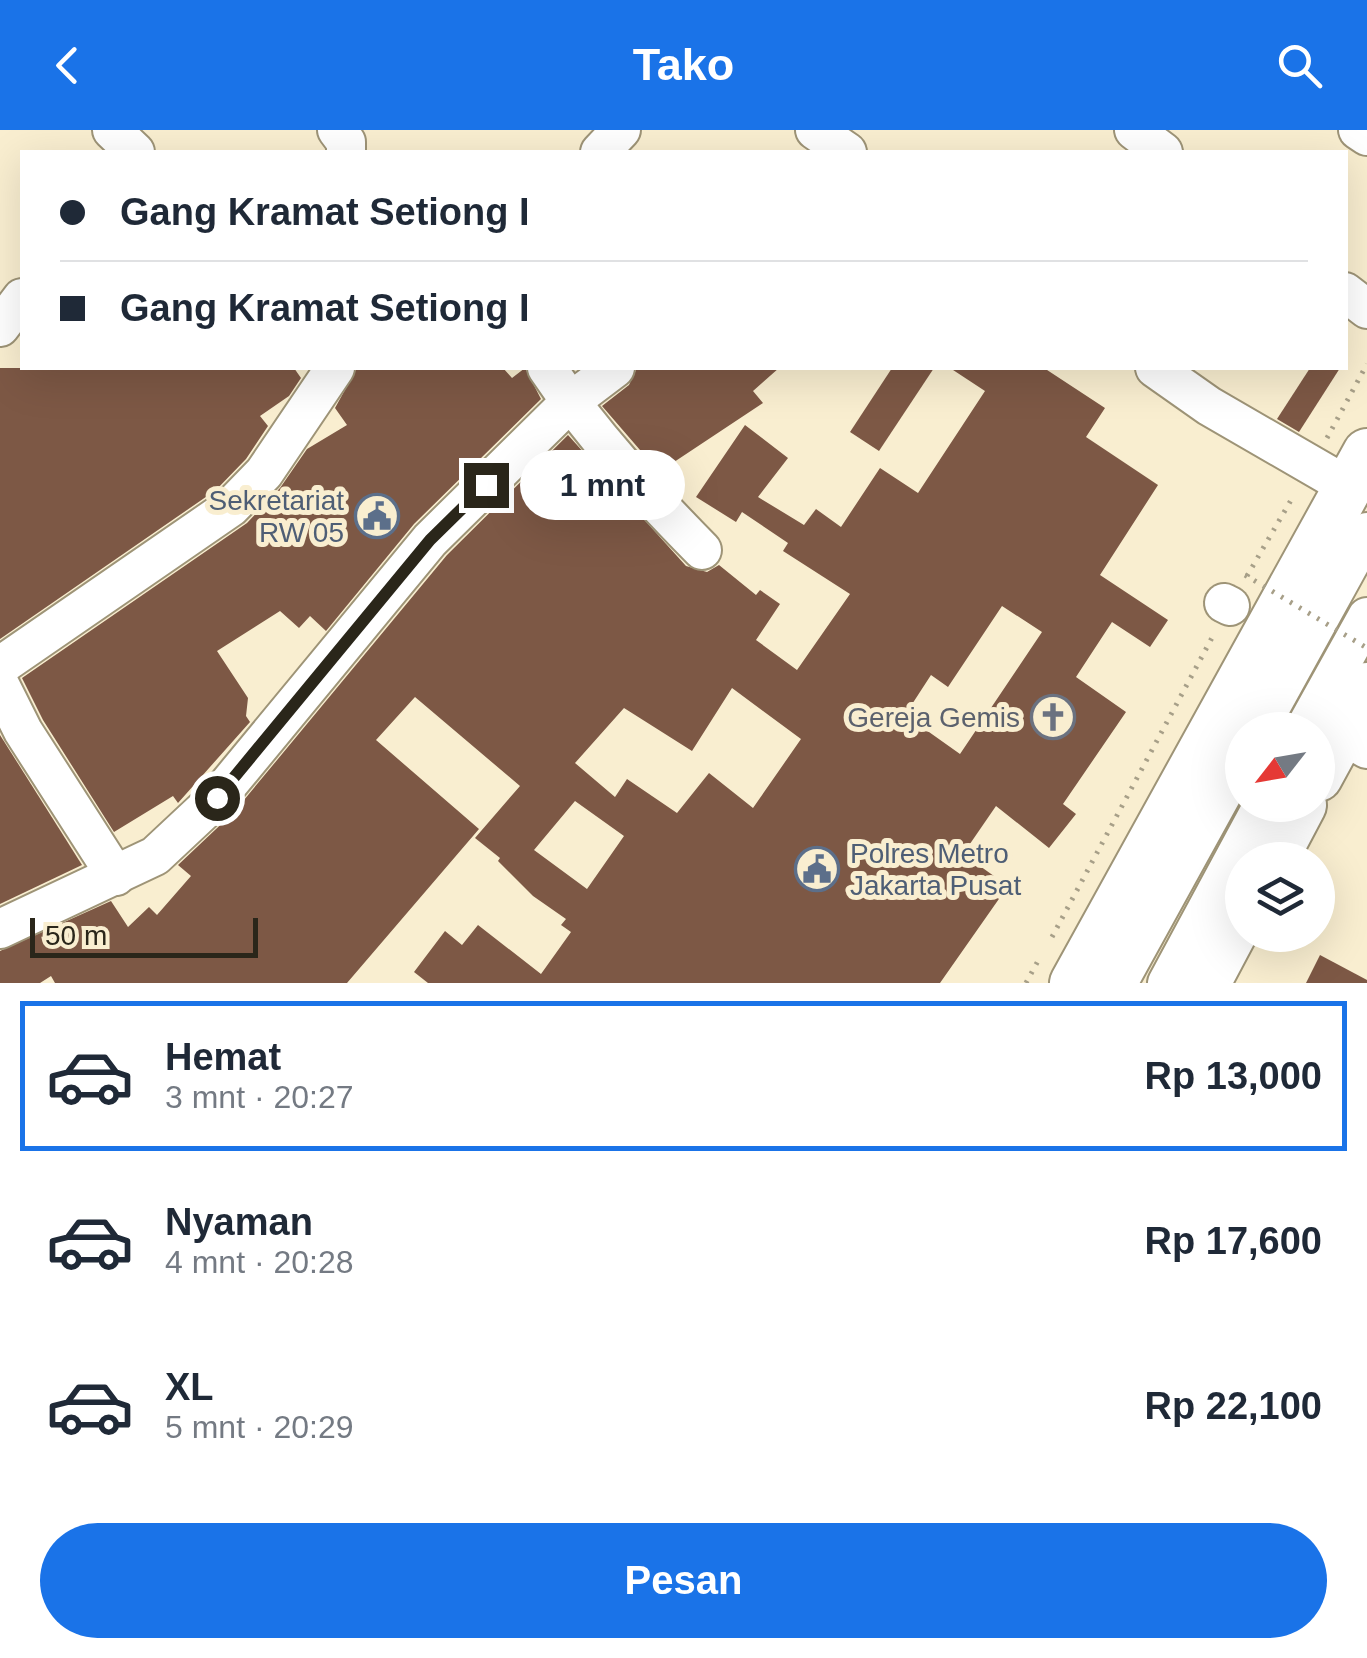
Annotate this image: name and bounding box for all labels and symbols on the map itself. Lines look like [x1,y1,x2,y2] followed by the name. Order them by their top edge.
[521,450,686,520] callout: 1 mnt
[464,463,509,508] route end
[209,485,344,548] place label: Sekretariat RW 05
[354,493,400,539] public building icon: Sekretariat RW 05
[1030,694,1076,740] church icon: Gereja Gemis
[847,702,1020,733] place label: Gereja Gemis
[1225,712,1335,822] north arrow
[195,776,240,821] route start
[850,838,1021,901] place label: Polres Metro Jakarta Pusat
[794,846,840,892] public building icon: Polres Metro Jakarta Pusat
[30,913,258,958] scale bar

